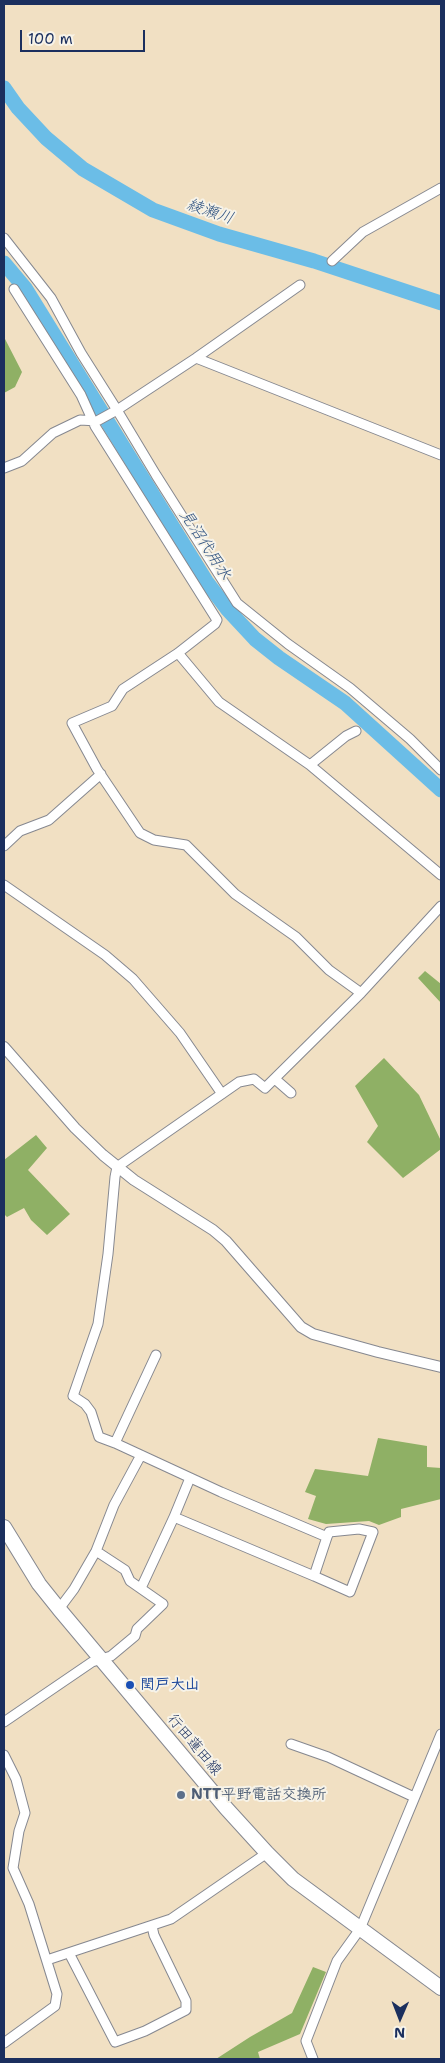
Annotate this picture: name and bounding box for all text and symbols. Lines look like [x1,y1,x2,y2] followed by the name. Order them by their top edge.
[22,20,148,52] scale bar
[28,29,73,49] text: 100 m
[184,195,236,229] water label: 綾瀬川
[175,506,235,584] water label: 見沼代用水
[140,1676,200,1694] place label: 閏戸大山
[124,1679,136,1691] marker: 閏戸大山
[163,1710,225,1780] street label: 行田蓮田線
[191,1786,326,1804] place label: NTT平野電話交換所
[175,1789,187,1801] marker: NTT平野電話交換所
[375,1993,425,2043] north arrow
[394,2024,405,2042] text: N

